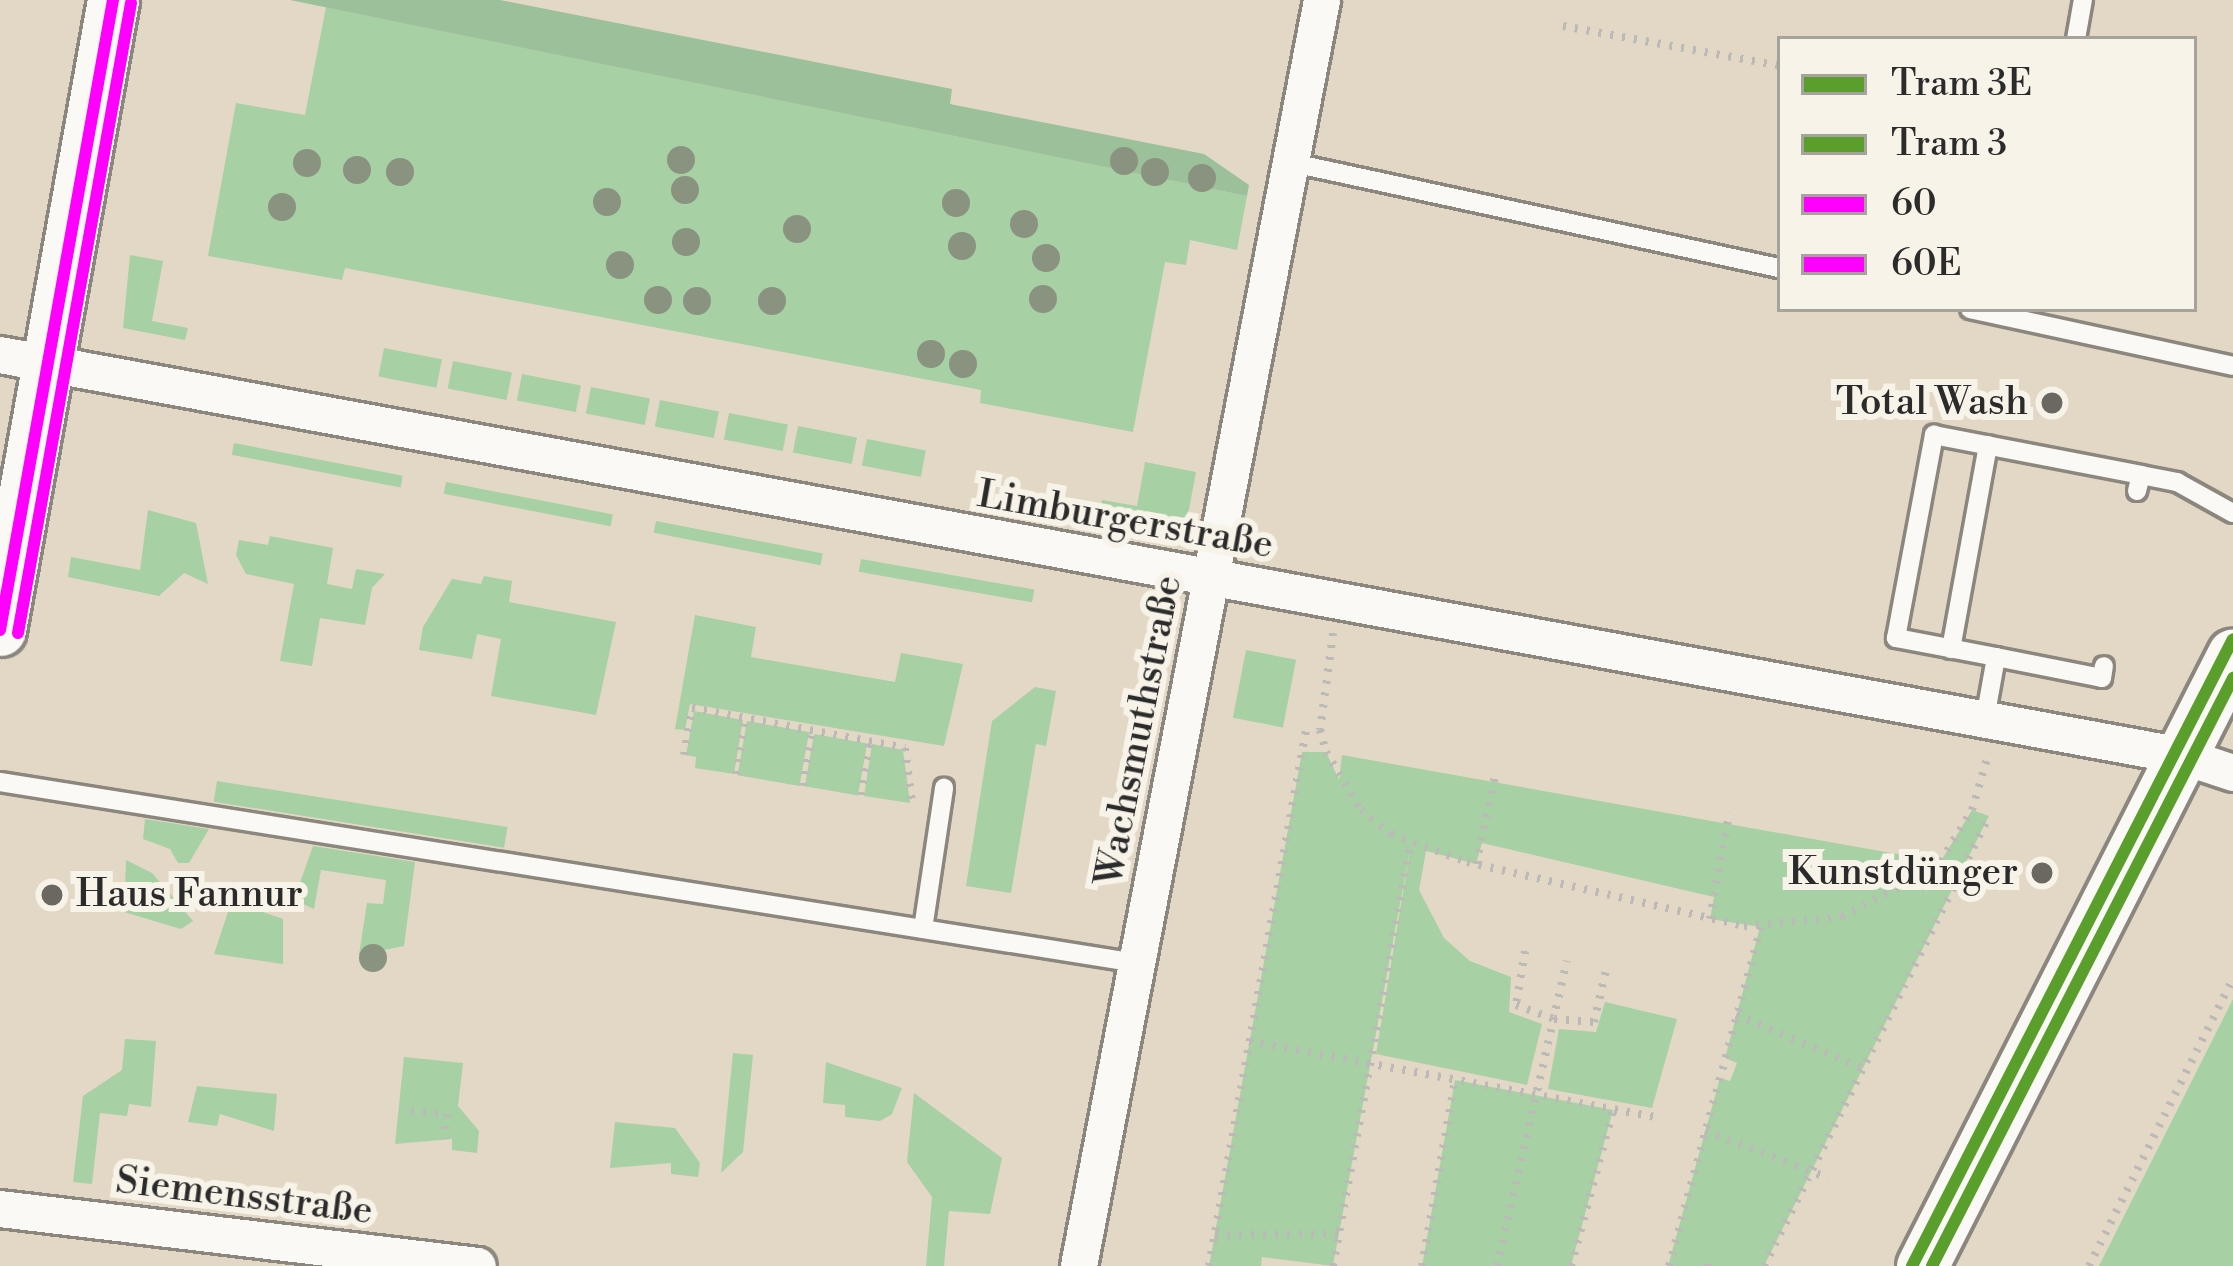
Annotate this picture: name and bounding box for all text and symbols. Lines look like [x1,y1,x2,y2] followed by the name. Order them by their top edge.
[1777,36,2197,312] legend
[1891,62,2032,107] text: Tram 3E
[1891,122,2007,167] text: Tram 3
[1891,182,1937,227] text: 60
[1891,242,1962,287] text: 60E
[1836,380,2028,426] place label: Total Wash
[2039,390,2065,416] marker: Total Wash
[974,472,1276,570] street label: Limburgerstraße
[1087,572,1193,890] street label: Wachsmuthstraße
[1788,850,2018,896] place label: Kunstdünger
[2029,860,2055,886] marker: Kunstdünger
[76,872,303,918] place label: Haus Fannur
[39,882,65,908] marker: Haus Fannur
[113,1158,375,1236] street label: Siemensstraße

